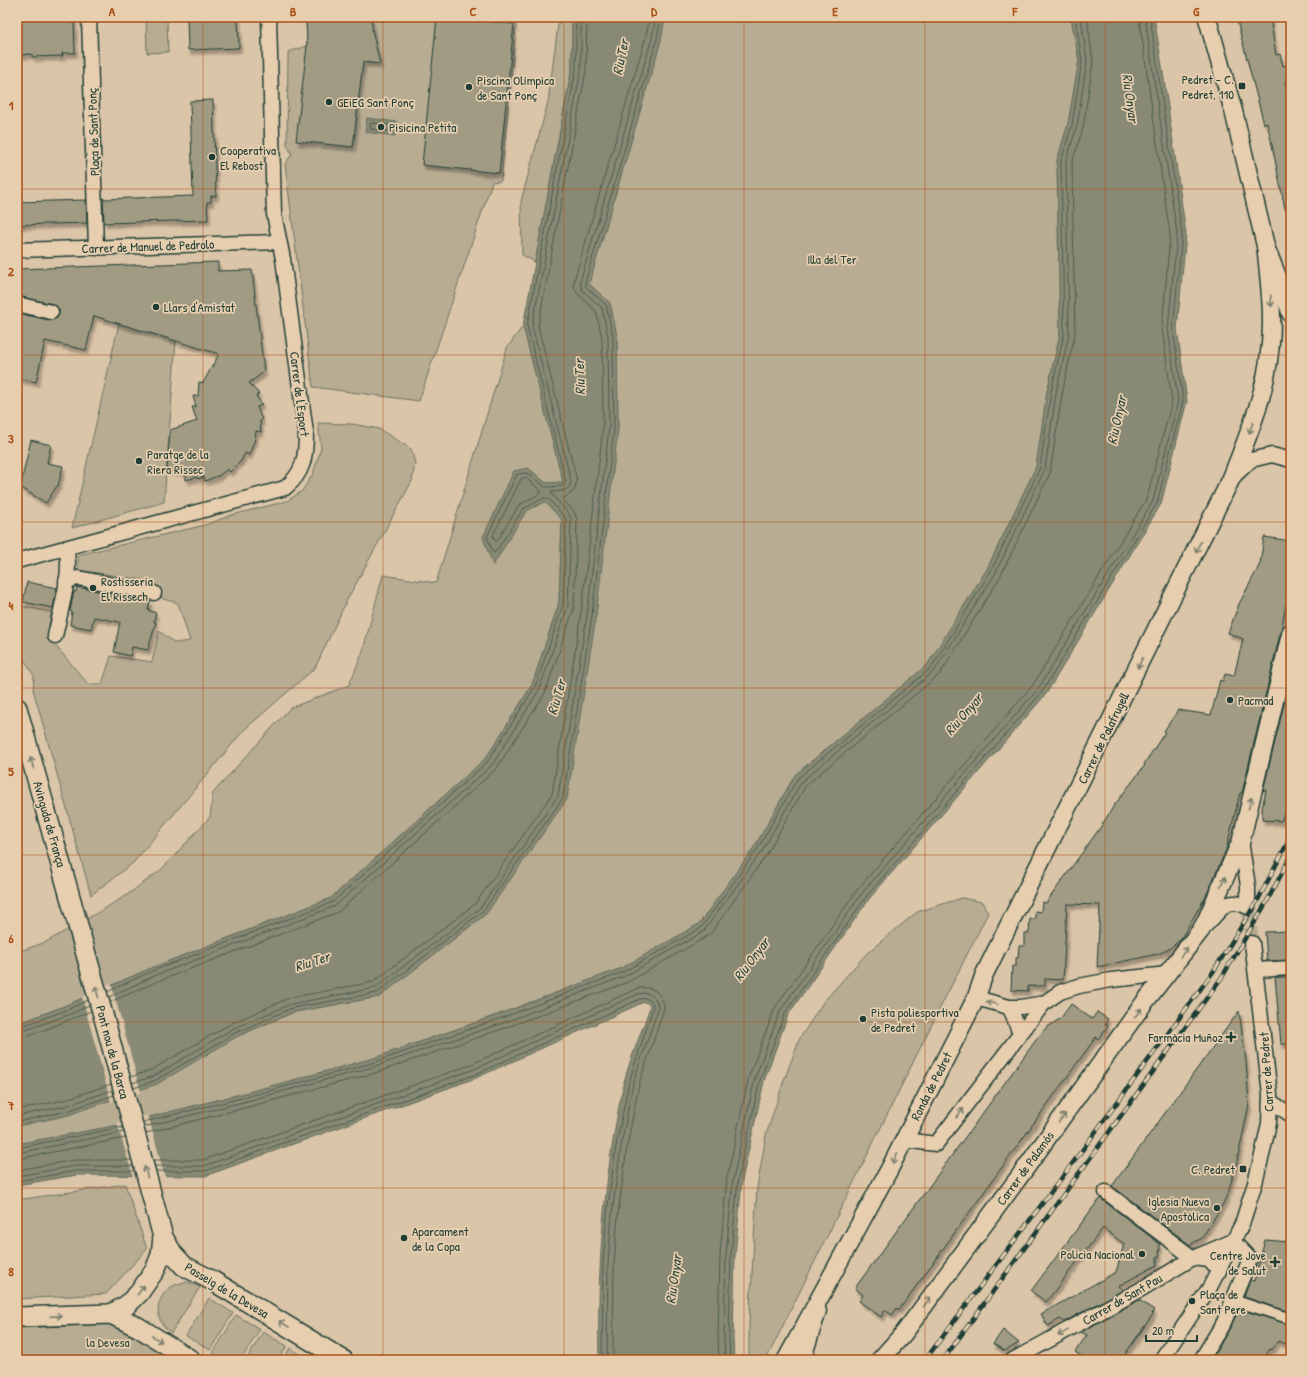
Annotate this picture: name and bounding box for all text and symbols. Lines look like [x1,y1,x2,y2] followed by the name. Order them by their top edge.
[109,2,116,20] text: A
[290,2,297,20] text: B
[469,2,477,20] text: C
[651,2,658,20] text: D
[832,2,838,20] text: E
[1012,2,1019,20] text: F
[1193,2,1200,20] text: G
[607,36,633,76] water label: Riu Ter
[1182,70,1234,103] place label: Pedret - C. Pedret, 110
[477,71,554,104] place label: Piscina Olímpica de Sant Ponç
[1117,72,1144,125] water label: Riu Onyar
[1237,81,1247,91] marker: Pedret - C. Pedret, 110
[464,82,474,92] marker: Piscina Olímpica de Sant Ponç
[82,88,104,176] street label: Plaça de Sant Ponç
[337,93,414,111] place label: GEiEG Sant Ponç
[9,96,14,114] text: 1
[324,97,334,107] marker: GEiEG Sant Ponç
[389,118,456,136] place label: Pisicina Petita
[376,122,386,132] marker: Pisicina Petita
[220,141,276,174] place label: Cooperativa El Rebost
[207,152,217,162] marker: Cooperativa El Rebost
[81,235,215,257] street label: Carrer de Manuel de Pedrolo
[807,250,857,268] park label: Illa del Ter
[8,262,15,280] text: 2
[1267,294,1274,307] one-way arrow
[164,298,235,316] place label: Llars d'Amistat
[151,302,161,312] marker: Llars d'Amistat
[286,351,314,438] street label: Carrer de l'Esport
[569,357,589,395] water label: Riu Ter
[1102,392,1132,446] water label: Riu Onyar
[1246,422,1254,434] one-way arrow
[8,429,14,447] text: 3
[147,445,209,478] place label: Paratge de la Riera Rissec
[134,456,144,466] marker: Paratge de la Riera Rissec
[1194,540,1201,552] one-way arrow
[101,572,153,605] place label: Rostisseria El Rissech
[88,583,98,593] marker: Rostisseria El Rissech
[9,596,14,614] text: 4
[1136,657,1143,669] one-way arrow
[542,676,571,717] water label: Riu Ter
[940,688,988,739] water label: Riu Onyar
[1073,689,1133,787] street label: Carrer de Palafrugell
[1238,691,1273,709] place label: Pacmad
[1225,695,1235,705] marker: Pacmad
[28,756,36,769] one-way arrow
[8,762,14,780] text: 5
[29,779,71,869] street label: Avinguda de França
[1247,797,1255,810] one-way arrow
[1220,876,1228,888] one-way arrow
[8,929,14,947] text: 6
[729,932,775,985] water label: Riu Onyar
[292,946,334,976] water label: Riu Ter
[1180,946,1189,957] one-way arrow
[93,985,100,998] one-way arrow
[986,998,999,1006] one-way arrow
[92,1003,134,1101] street label: Pont nou de la Barca
[871,1003,959,1036] place label: Pista poliesportiva de Pedret
[1134,1007,1142,1018] one-way arrow
[858,1014,868,1024] marker: Pista poliesportiva de Pedret
[1147,1028,1223,1046] place label: Farmàcia Muñoz
[1254,1031,1278,1112] street label: Carrer de Pedret
[1226,1032,1236,1042] marker: Farmàcia Muñoz
[906,1048,956,1123] street label: Ronda de Pedret
[7,1096,15,1114] text: 7
[955,1108,964,1119] one-way arrow
[1058,1113,1066,1124] one-way arrow
[992,1127,1058,1209] street label: Carrer de Palamós
[891,1152,898,1164] one-way arrow
[1191,1160,1236,1178] place label: C. Pedret
[1238,1164,1248,1174] marker: C. Pedret
[142,1165,149,1178] one-way arrow
[1148,1192,1209,1225] place label: Iglesia Nueva Apostólica
[1212,1203,1222,1213] marker: Iglesia Nueva Apostólica
[412,1222,469,1255] place label: Aparcament de la Copa
[399,1233,409,1243] marker: Aparcament de la Copa
[1060,1245,1135,1263] place label: Policia Nacional
[1210,1246,1267,1279] place label: Centre Jove de Salut
[1137,1249,1147,1259] marker: Policia Nacional
[660,1252,687,1305] water label: Riu Onyar
[1269,1256,1281,1268] marker: Centre Jove de Salut
[182,1258,272,1322] street label: Passeig de la Devesa
[8,1262,14,1280] text: 8
[1079,1269,1165,1329] street label: Carrer de Sant Pau
[136,1285,145,1296] one-way arrow
[1200,1285,1246,1318] place label: Plaça de Sant Pere
[923,1296,931,1307] one-way arrow
[1187,1296,1197,1306] marker: Plaça de Sant Pere
[49,1312,62,1320] one-way arrow
[1146,1317,1197,1343] scale bar
[279,1320,290,1328] one-way arrow
[1152,1322,1174,1339] text: 20 m
[1057,1329,1069,1337] one-way arrow
[86,1333,130,1351] park label: la Devesa
[151,1335,162,1343] one-way arrow

